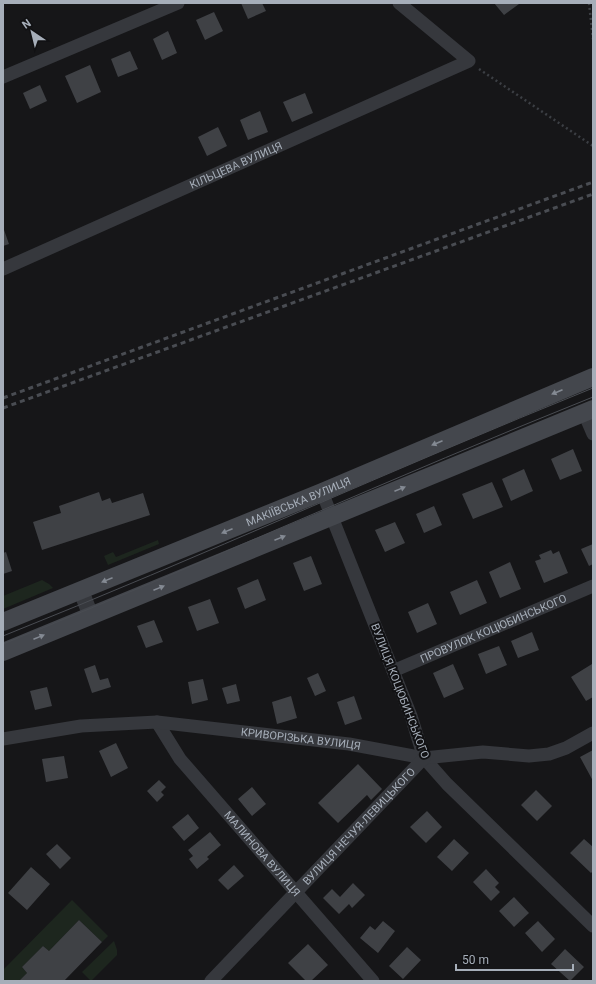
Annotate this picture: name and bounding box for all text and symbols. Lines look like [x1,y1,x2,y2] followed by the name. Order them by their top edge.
[12,12,52,52] north arrow
[20,17,34,32] text: N
[187,139,284,191] street label: КІЛЬЦЕВА ВУЛИЦЯ
[551,389,563,395] one-way arrow
[431,440,443,446] one-way arrow
[244,474,353,529] street label: МАКІЇВСЬКА ВУЛИЦЯ
[394,486,405,492] one-way arrow
[222,528,233,534] one-way arrow
[274,535,286,541] one-way arrow
[100,578,112,584] one-way arrow
[154,584,166,590] one-way arrow
[418,591,569,665] street label: ПРОВУЛОК КОЦЮБИНСЬКОГО
[368,622,432,760] street label: ВУЛИЦЯ КОЦЮБИНСЬКОГО
[34,634,45,640] one-way arrow
[240,725,362,753] street label: КРИВОРІЗЬКА ВУЛИЦЯ
[300,765,418,888] street label: ВУЛИЦЯ НЕЧУЯ-ЛЕВИЦЬКОГО
[222,808,303,899] street label: МАЛИНОВА ВУЛИЦЯ
[456,946,573,972] scale bar
[462,953,489,967] text: 50 m

